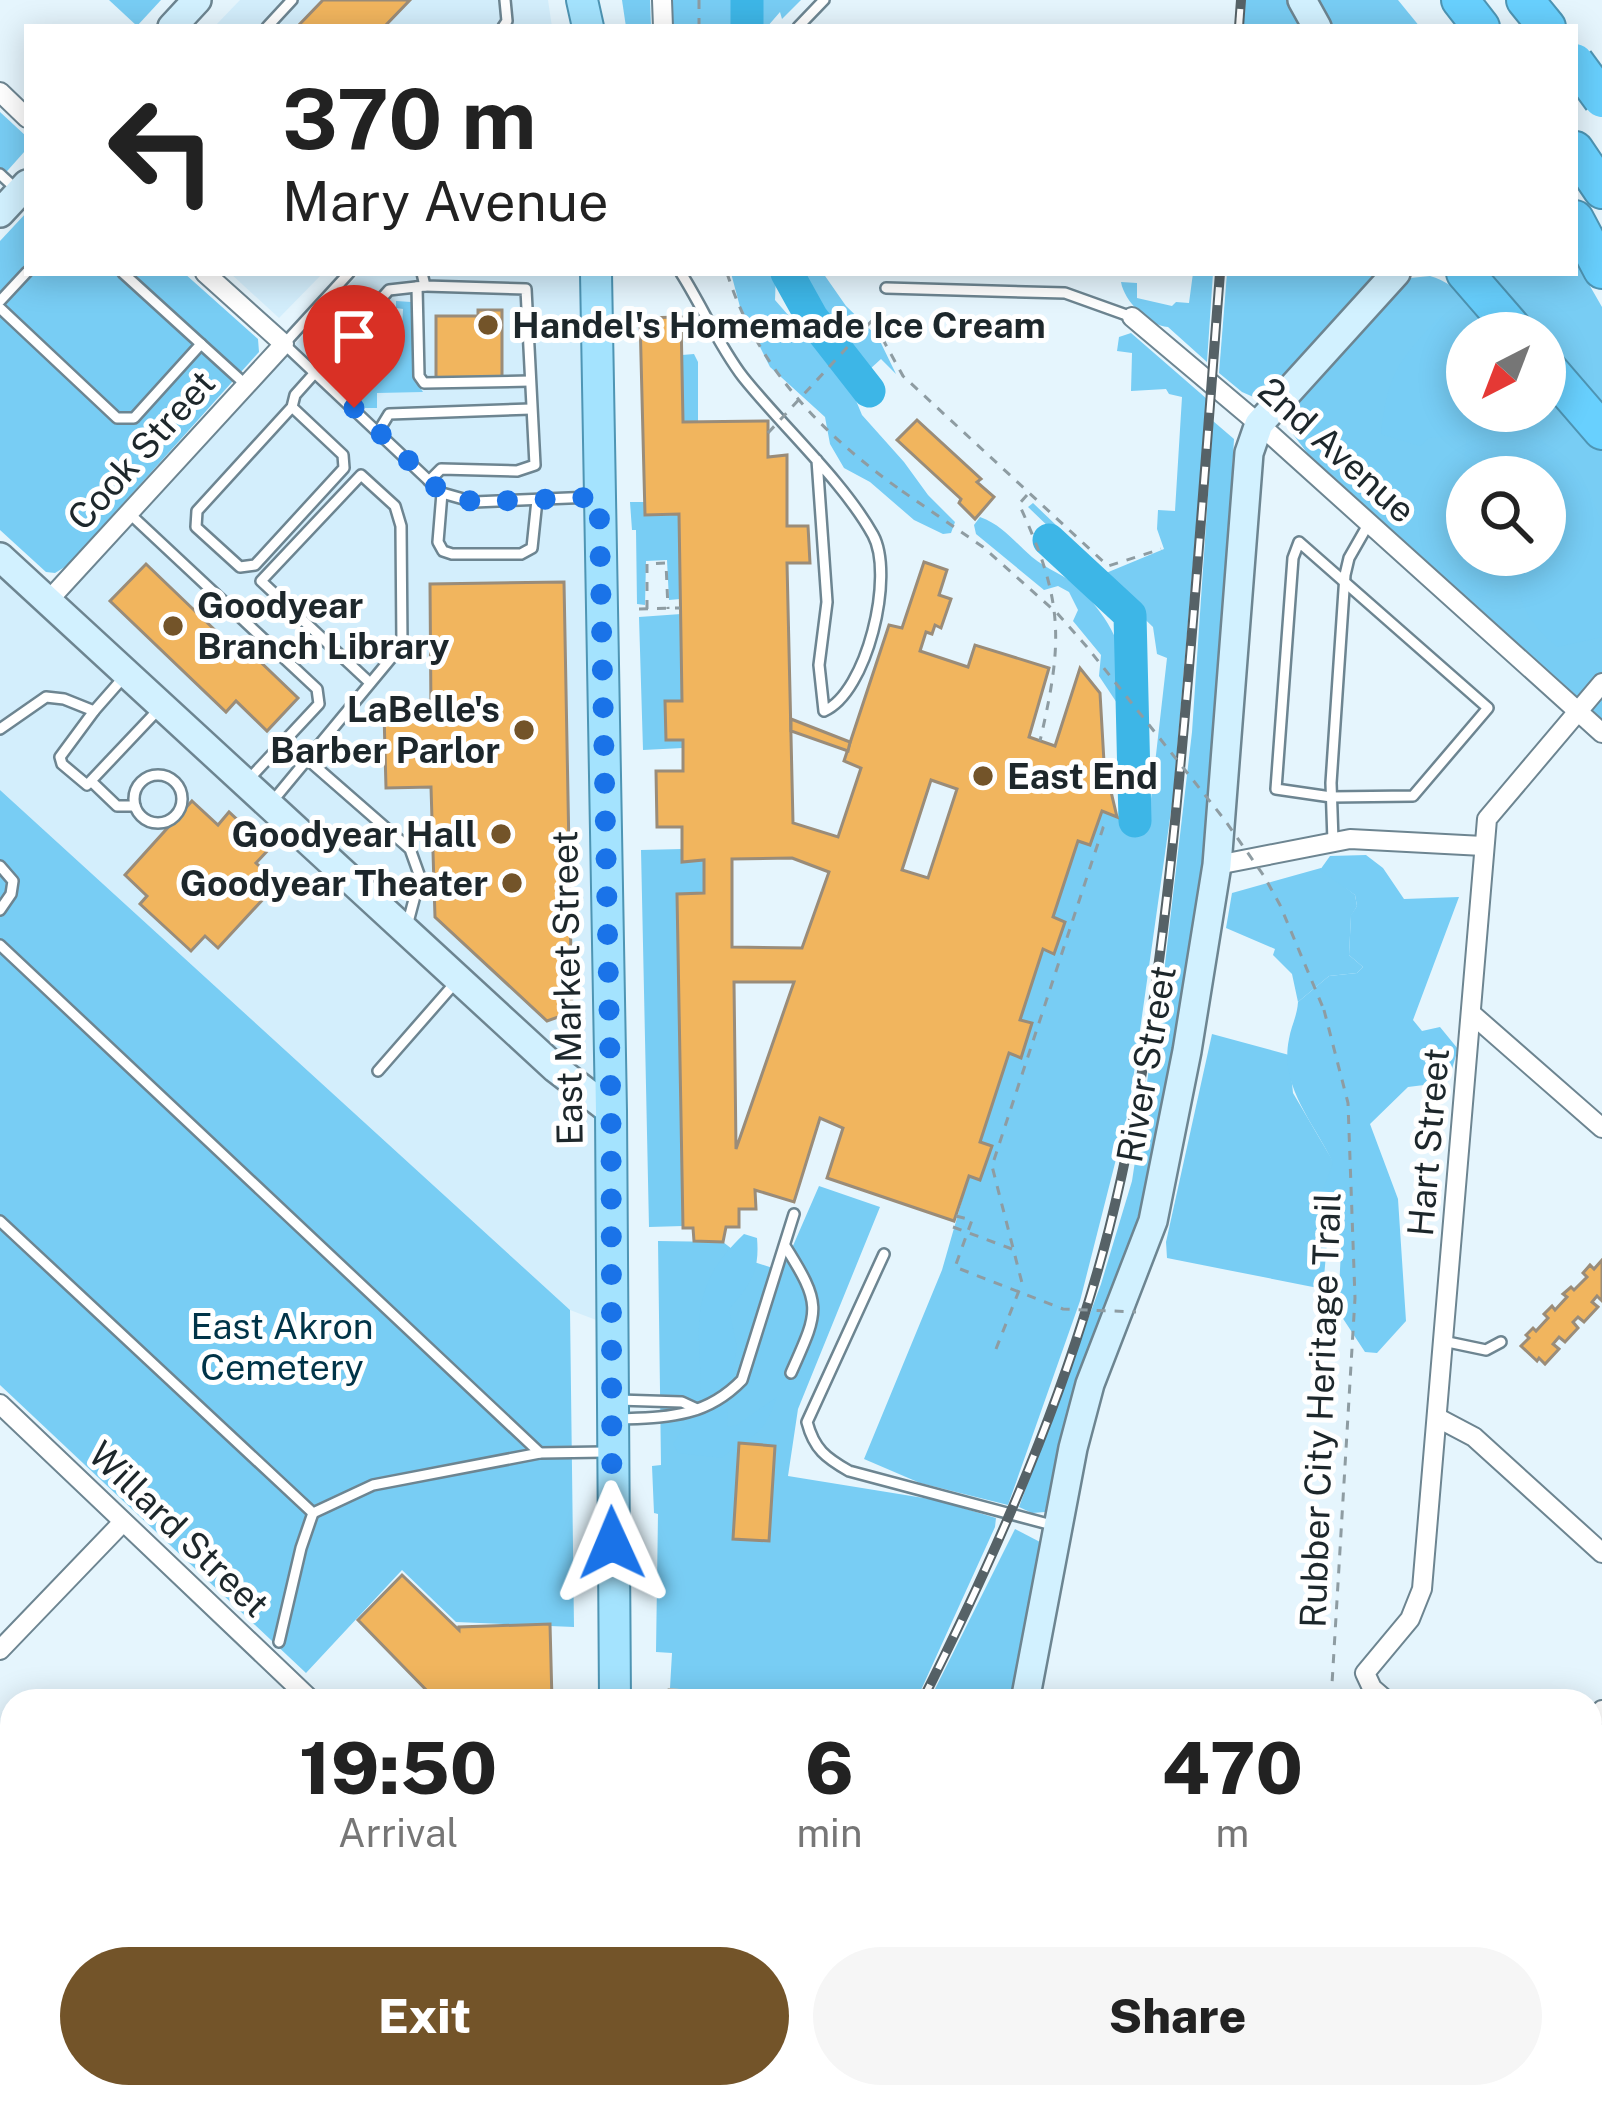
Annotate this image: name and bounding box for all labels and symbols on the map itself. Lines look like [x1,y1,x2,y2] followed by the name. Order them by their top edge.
[303,285,405,408] pin
[512,304,1046,346] place label: Handel's Homemade Ice Cream
[475,312,501,338] marker: Handel's Homemade Ice Cream
[1446,312,1566,432] north arrow
[59,362,223,538] street label: Cook Street
[1250,369,1424,531] street label: 2nd Avenue
[197,584,450,667] place label: Goodyear Branch Library
[160,613,186,639] marker: Goodyear Branch Library
[270,688,500,771] place label: LaBelle's Barber Parlor
[511,717,537,743] marker: LaBelle's Barber Parlor
[1007,755,1158,797] place label: East End
[970,763,996,789] marker: East End
[231,813,477,855] place label: Goodyear Hall
[488,821,514,847] marker: Goodyear Hall
[543,830,591,1146] street label: East Market Street
[180,862,488,904] place label: Goodyear Theater
[499,870,525,896] marker: Goodyear Theater
[1108,962,1184,1166] street label: River Street
[1399,1046,1457,1238] street label: Hart Street
[1291,1192,1349,1628] street label: Rubber City Heritage Trail
[190,1305,374,1388] park label: East Akron Cemetery
[80,1433,278,1625] street label: Willard Street
[549,1480,675,1606] position arrow

